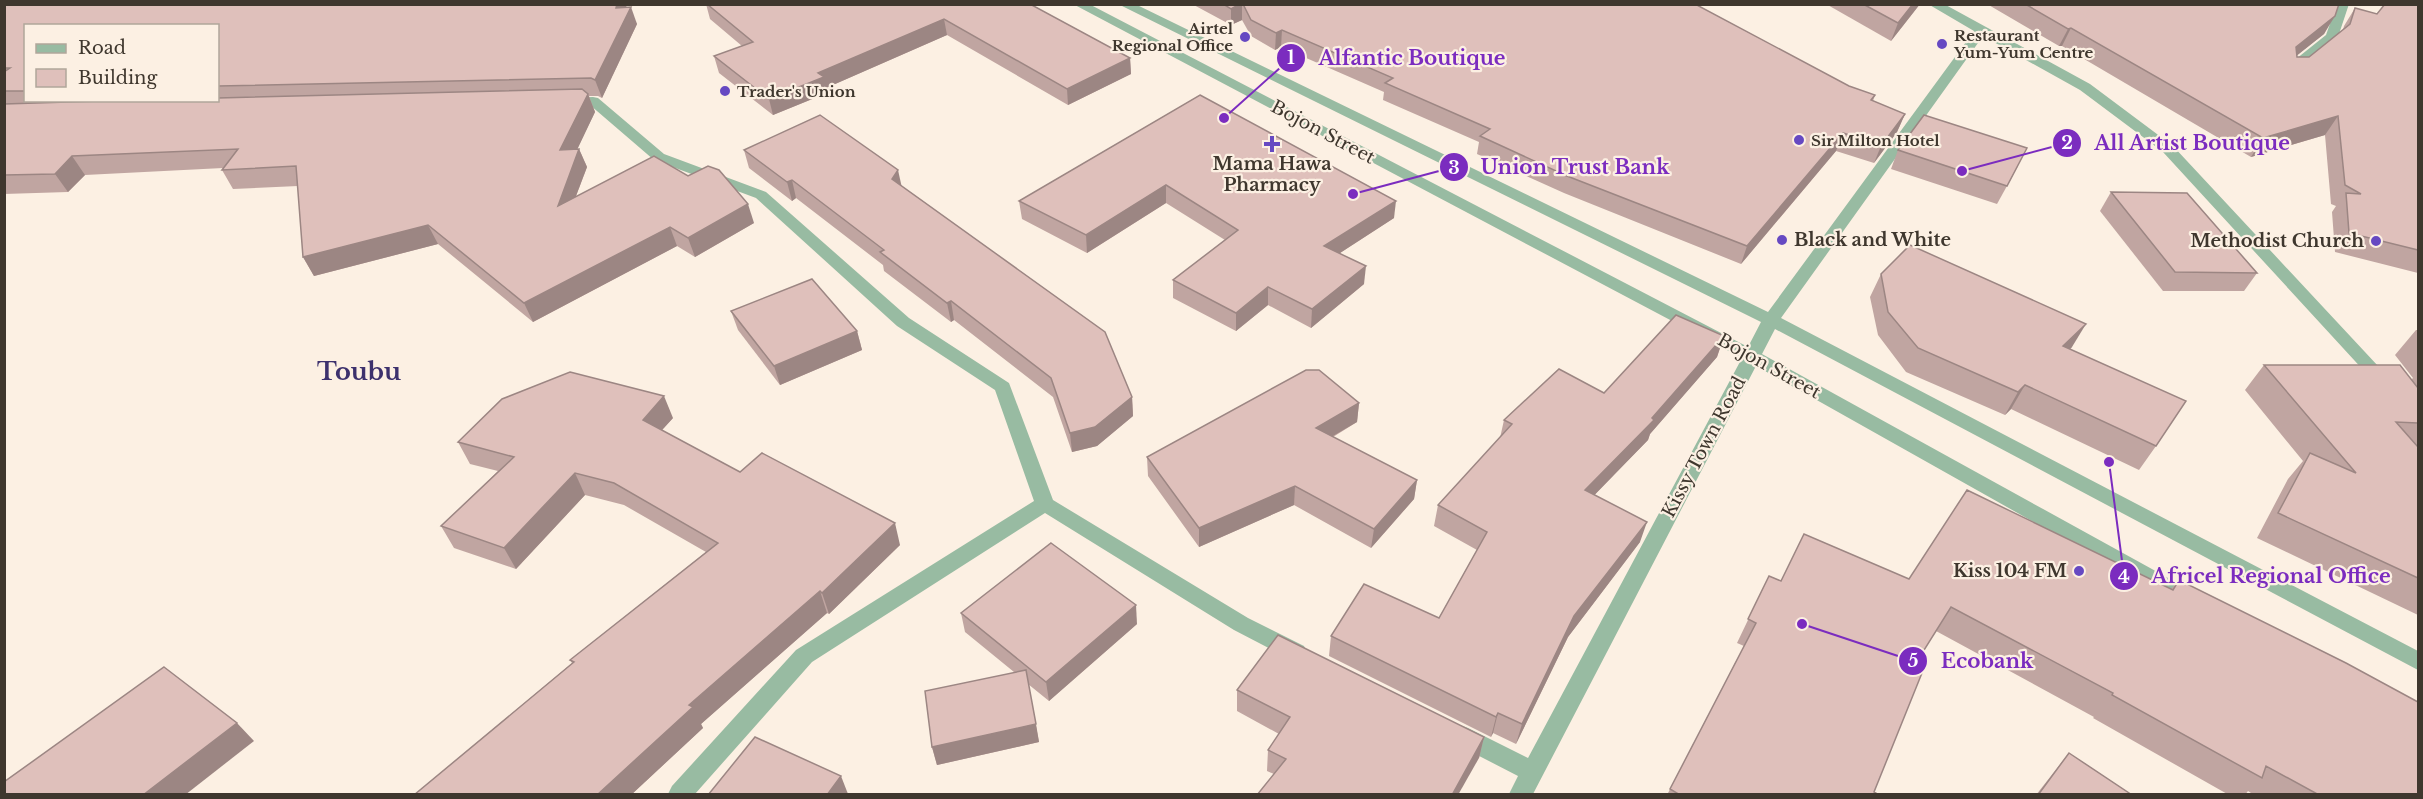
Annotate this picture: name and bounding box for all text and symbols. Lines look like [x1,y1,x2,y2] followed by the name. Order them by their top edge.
[1112,19,1234,55] place label: Airtel Regional Office
[24,24,219,102] legend
[1953,26,2094,62] place label: Restaurant Yum-Yum Centre
[1238,30,1252,44] marker: Airtel Regional Office
[78,37,126,59] text: Road
[1935,37,1949,51] marker: Restaurant Yum-Yum Centre
[1276,39,1517,77] callout: Alfantic Boutique
[1317,46,1506,70] text: Alfantic Boutique
[1287,47,1295,69] text: 1
[78,67,157,89] text: Building
[737,82,856,101] place label: Trader's Union
[718,84,732,98] marker: Trader's Union
[1267,95,1379,169] street label: Bojon Street
[2052,124,2302,162] callout: All Artist Boutique
[1811,131,1940,150] place label: Sir Milton Hotel
[2093,131,2290,155] text: All Artist Boutique
[2061,132,2073,154] text: 2
[1792,133,1806,147] marker: Sir Milton Hotel
[1265,137,1279,151] marker: Mama Hawa Pharmacy
[1439,148,1682,186] callout: Union Trust Bank
[1212,153,1332,196] place label: Mama Hawa Pharmacy
[1481,155,1670,179] text: Union Trust Bank
[1448,157,1460,179] text: 3
[1794,229,1951,251] place label: Black and White
[2190,230,2364,252] place label: Methodist Church
[1775,233,1789,247] marker: Black and White
[2369,234,2383,248] marker: Methodist Church
[1714,329,1825,403] street label: Bojon Street
[317,357,401,386] district label: Toubu
[1658,373,1750,521] street label: Kissy Town Road
[2109,557,2403,595] callout: Africel Regional Office
[1953,560,2067,582] place label: Kiss 104 FM
[2072,564,2086,578] marker: Kiss 104 FM
[2150,564,2391,588] text: Africel Regional Office
[2118,566,2130,588] text: 4
[1898,642,2045,680] callout: Ecobank
[1941,649,2034,673] text: Ecobank
[1908,650,1918,672] text: 5

